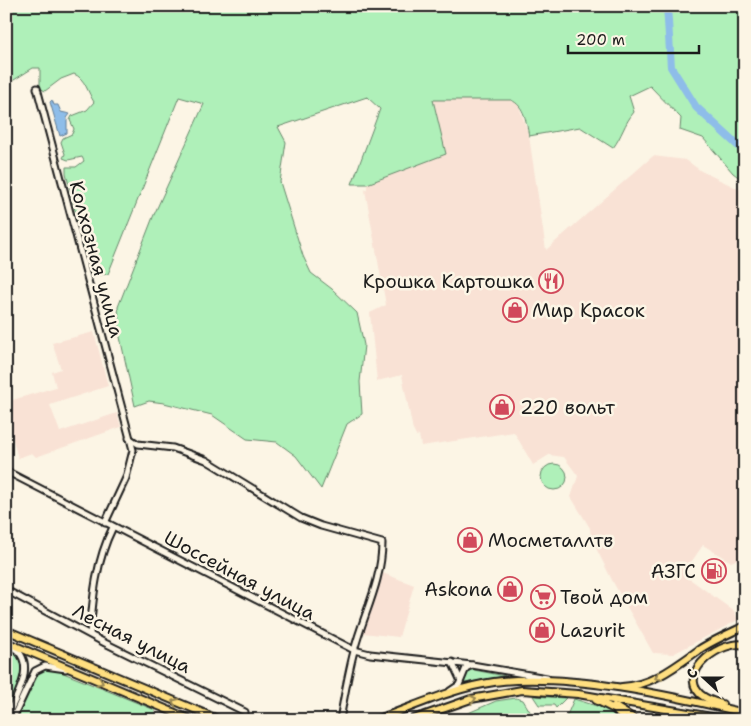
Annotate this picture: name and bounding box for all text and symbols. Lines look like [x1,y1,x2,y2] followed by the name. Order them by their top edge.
[568,22,700,54] scale bar
[576,30,625,50] text: 200 m
[64,178,129,340] street label: Колхозная улица
[538,268,564,294] restaurant icon: Крошка Картошка
[363,269,534,294] place label: Крошка Картошка
[502,297,528,323] shop icon: Мир Красок
[532,298,645,323] place label: Мир Красок
[489,394,515,420] shop icon: 220 вольт
[520,395,615,420] place label: 220 вольт
[160,525,320,626] street label: Шоссейная улица
[457,527,483,553] shop icon: Мосметаллтв
[488,528,613,553] place label: Мосметаллтв
[701,558,727,584] fuel station icon: АЗГС
[651,559,696,584] place label: АЗГС
[497,576,523,602] shop icon: Askona
[424,577,492,602] place label: Askona
[530,584,556,610] supermarket icon: Твой дом
[560,585,648,610] place label: Твой дом
[68,598,195,679] street label: Лесная улица
[529,617,555,643] shop icon: Lazurit
[560,618,626,643] place label: Lazurit
[678,654,728,704] north arrow
[682,666,702,681] text: С
[654,671,663,681] one-way arrow
[95,675,104,686] one-way arrow
[469,694,478,705] one-way arrow
[171,697,180,708] one-way arrow

